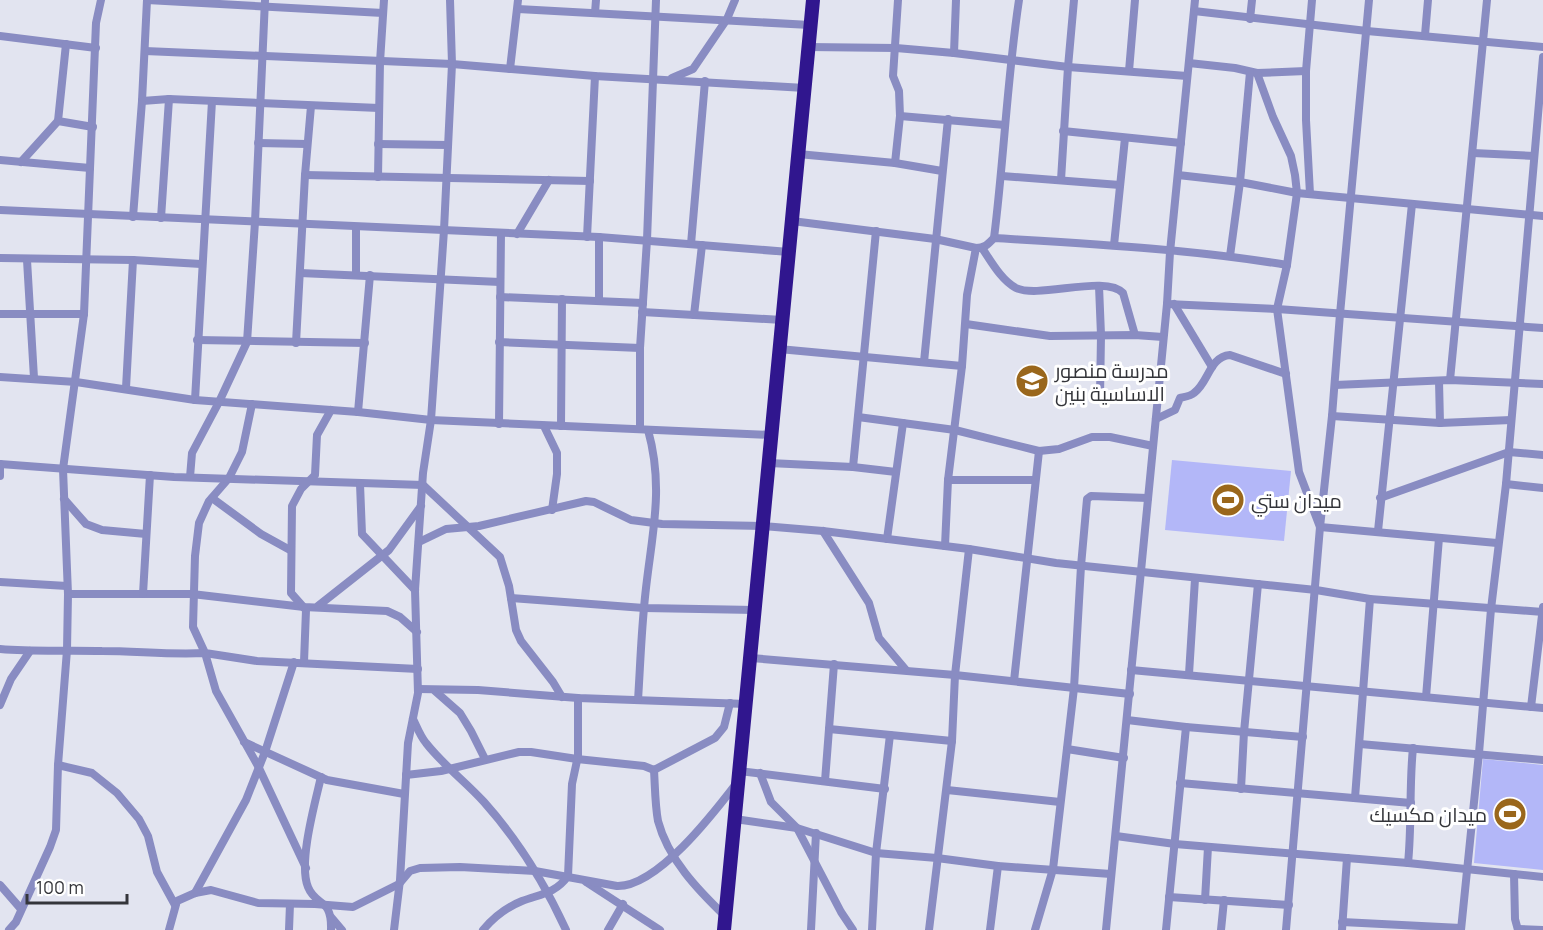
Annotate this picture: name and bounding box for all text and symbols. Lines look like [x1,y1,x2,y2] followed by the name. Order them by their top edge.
[1054,357,1169,407] place label: مدرسة منصور الاساسية بنين
[1014,363,1050,399] school or university icon: مدرسة منصور الاساسية بنين
[1210,482,1246,518] sports icon: ميدان ستي
[1251,487,1342,517] place label: ميدان ستي
[1492,796,1528,832] sports icon: ميدان مكسيك
[1369,801,1487,828] place label: ميدان مكسيك
[27,867,128,905] scale bar
[36,875,84,899] text: 100 m

